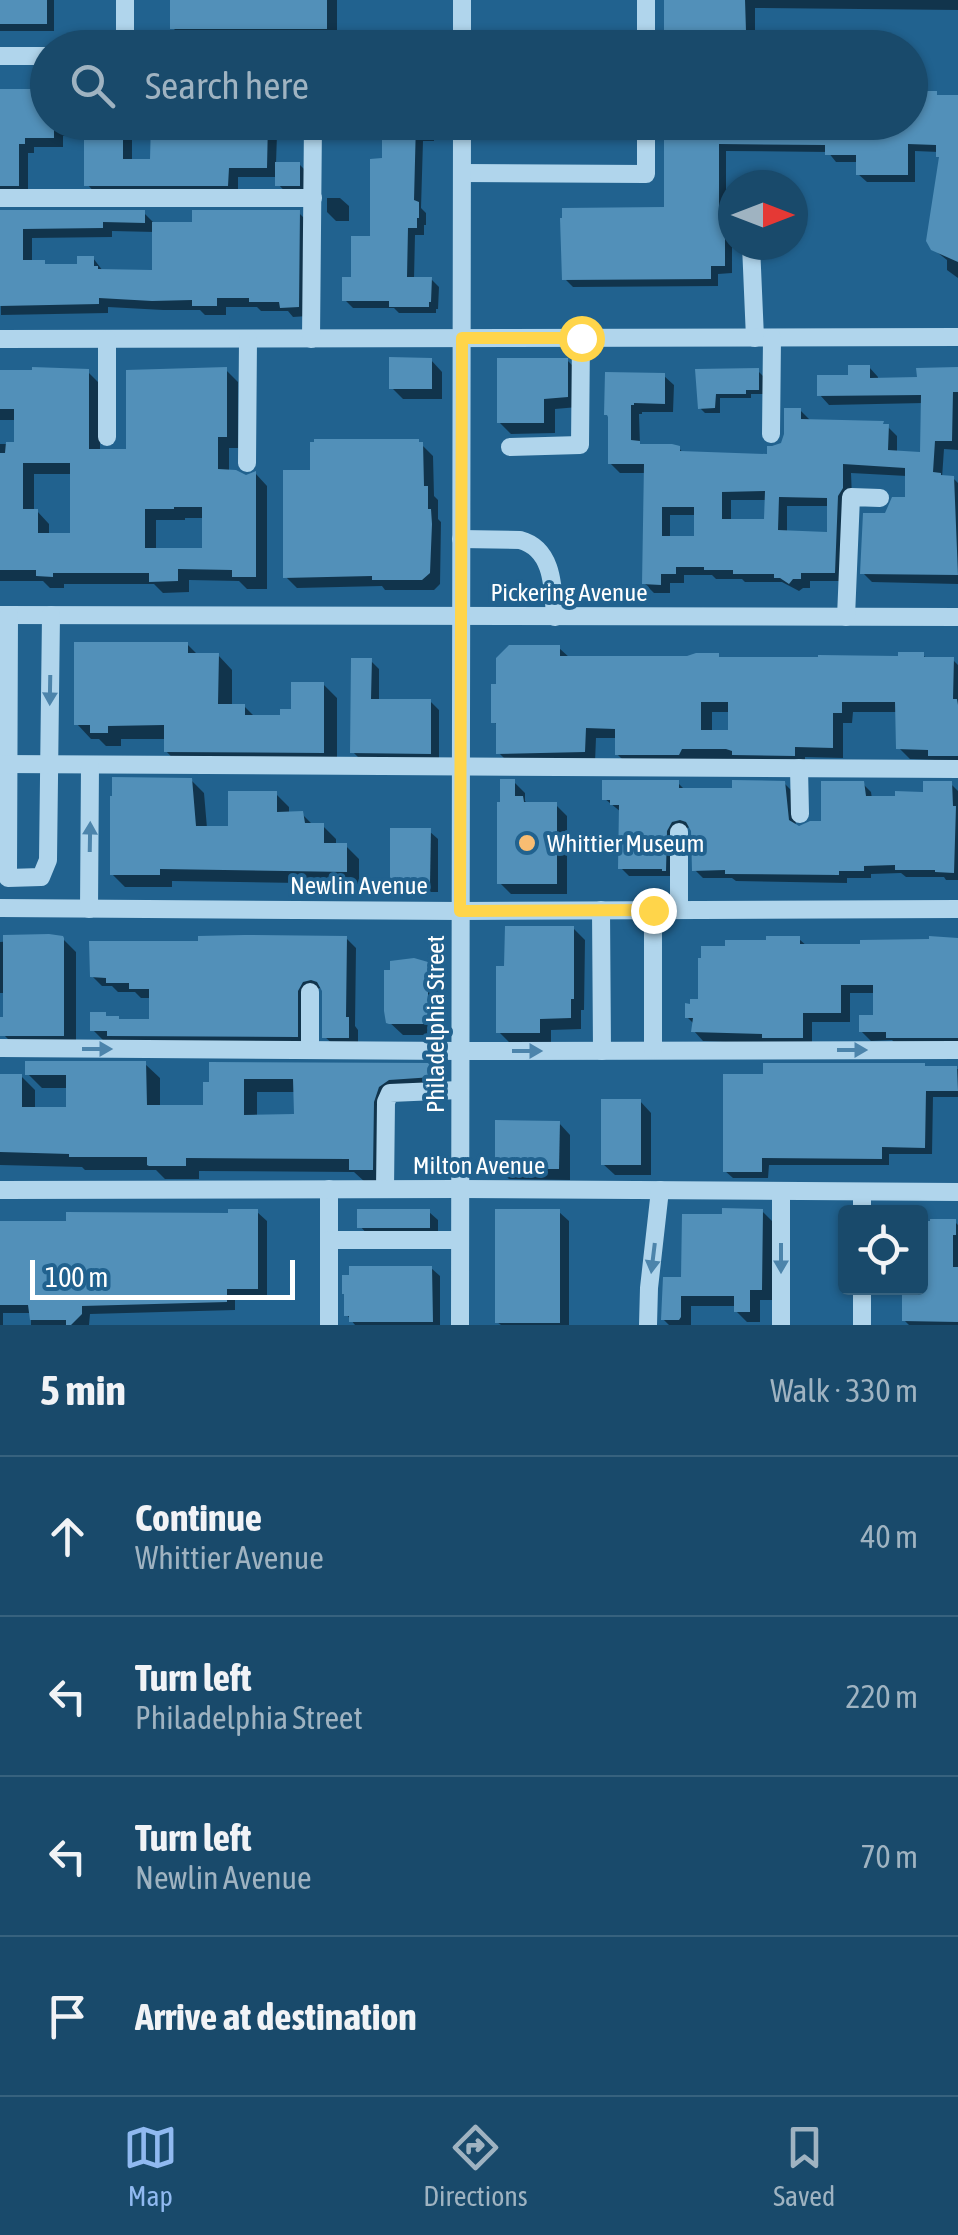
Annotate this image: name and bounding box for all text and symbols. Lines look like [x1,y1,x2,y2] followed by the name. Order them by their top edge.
[30,30,928,140] search box
[65,58,120,113] icon: search
[145,64,309,107] text: Search here
[718,170,808,260] north arrow
[559,316,605,362] route start
[490,578,648,606] street label: Pickering Avenue
[42,674,58,706] one-way arrow
[82,820,98,852] one-way arrow
[547,829,704,857] place label: Whittier Museum
[516,832,538,854] marker: Whittier Museum
[290,871,428,899] street label: Newlin Avenue
[631,888,677,934] route end
[421,935,449,1113] street label: Philadelphia Street
[82,1041,114,1057] one-way arrow
[837,1042,869,1058] one-way arrow
[512,1043,544,1059] one-way arrow
[413,1151,545,1179] street label: Milton Avenue
[838,1205,928,1295] map controls
[838,1205,928,1295] button: locate
[645,1242,661,1274] one-way arrow
[773,1243,789,1275] one-way arrow
[30,1255,295,1300] scale bar
[45,1261,108,1293] text: 100 m
[40,1366,126,1414] text: 5 min
[770,1372,918,1409] text: Walk · 330 m
[135,1496,262,1539] text: Continue
[40,1509,95,1564] icon: ahead
[860,1518,918,1555] text: 40 m
[135,1539,324,1576] text: Whittier Avenue
[135,1656,251,1699] text: Turn left
[40,1669,95,1724] icon: left
[845,1678,918,1715] text: 220 m
[135,1699,363,1736] text: Philadelphia Street
[135,1816,251,1859] text: Turn left
[40,1829,95,1884] icon: left
[860,1838,918,1875] text: 70 m
[135,1859,312,1896] text: Newlin Avenue
[40,1989,95,2044] icon: arrive
[135,1995,417,2038] text: Arrive at destination
[123,2120,178,2212] tab: Map
[423,2120,528,2212] tab: Directions
[773,2120,835,2212] tab: Saved

